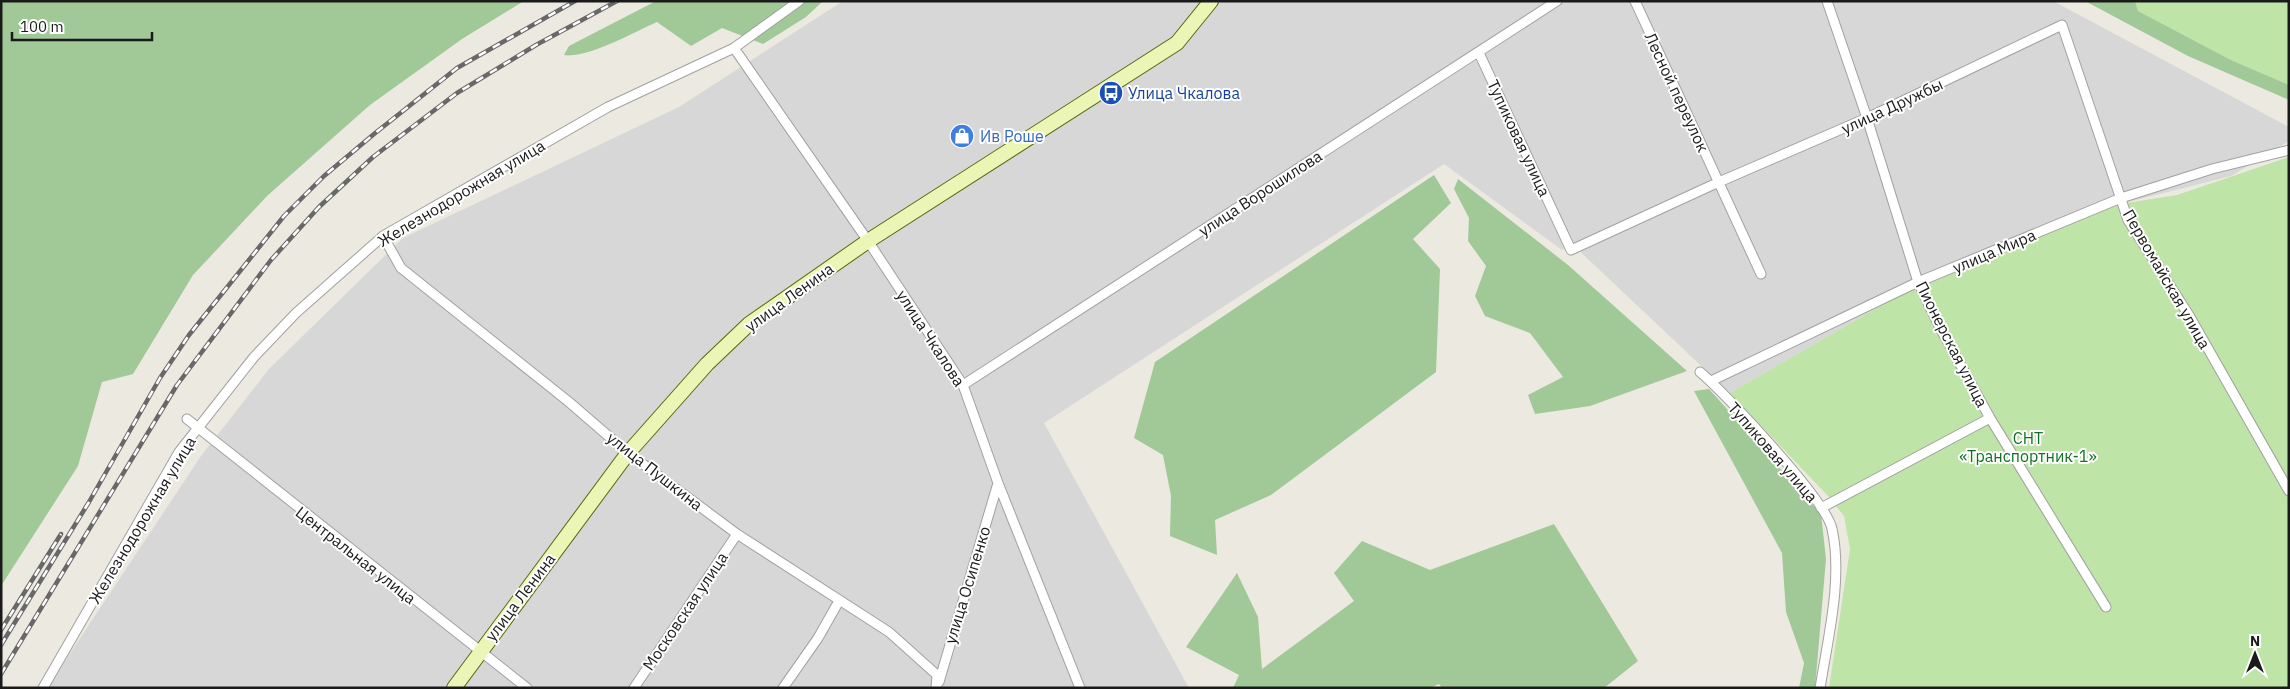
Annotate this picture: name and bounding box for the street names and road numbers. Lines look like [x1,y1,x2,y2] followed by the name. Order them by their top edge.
[1641,29,1714,155] street label: Лесной переулок
[1838,74,1946,138] street label: улица Дружбы
[1483,76,1555,200] street label: Тупиковая улица
[374,135,549,251] street label: Железнодорожная улица
[1194,145,1326,240] street label: улица Ворошилова
[2119,206,2215,353] street label: Первомайская улица
[1949,224,2039,277] street label: улица Мира
[741,258,838,336] street label: улица Ленина
[1912,278,1993,411] street label: Пионерская улица
[892,286,970,390] street label: улица Чкалова
[1724,398,1822,507] street label: Тупиковая улица
[603,427,707,515] street label: улица Пушкина
[84,432,200,607] street label: Железнодорожная улица
[292,502,421,609] street label: Центральная улица
[940,524,994,646] street label: улица Осипенко
[638,548,732,674] street label: Московская улица
[481,549,560,645] street label: улица Ленина

